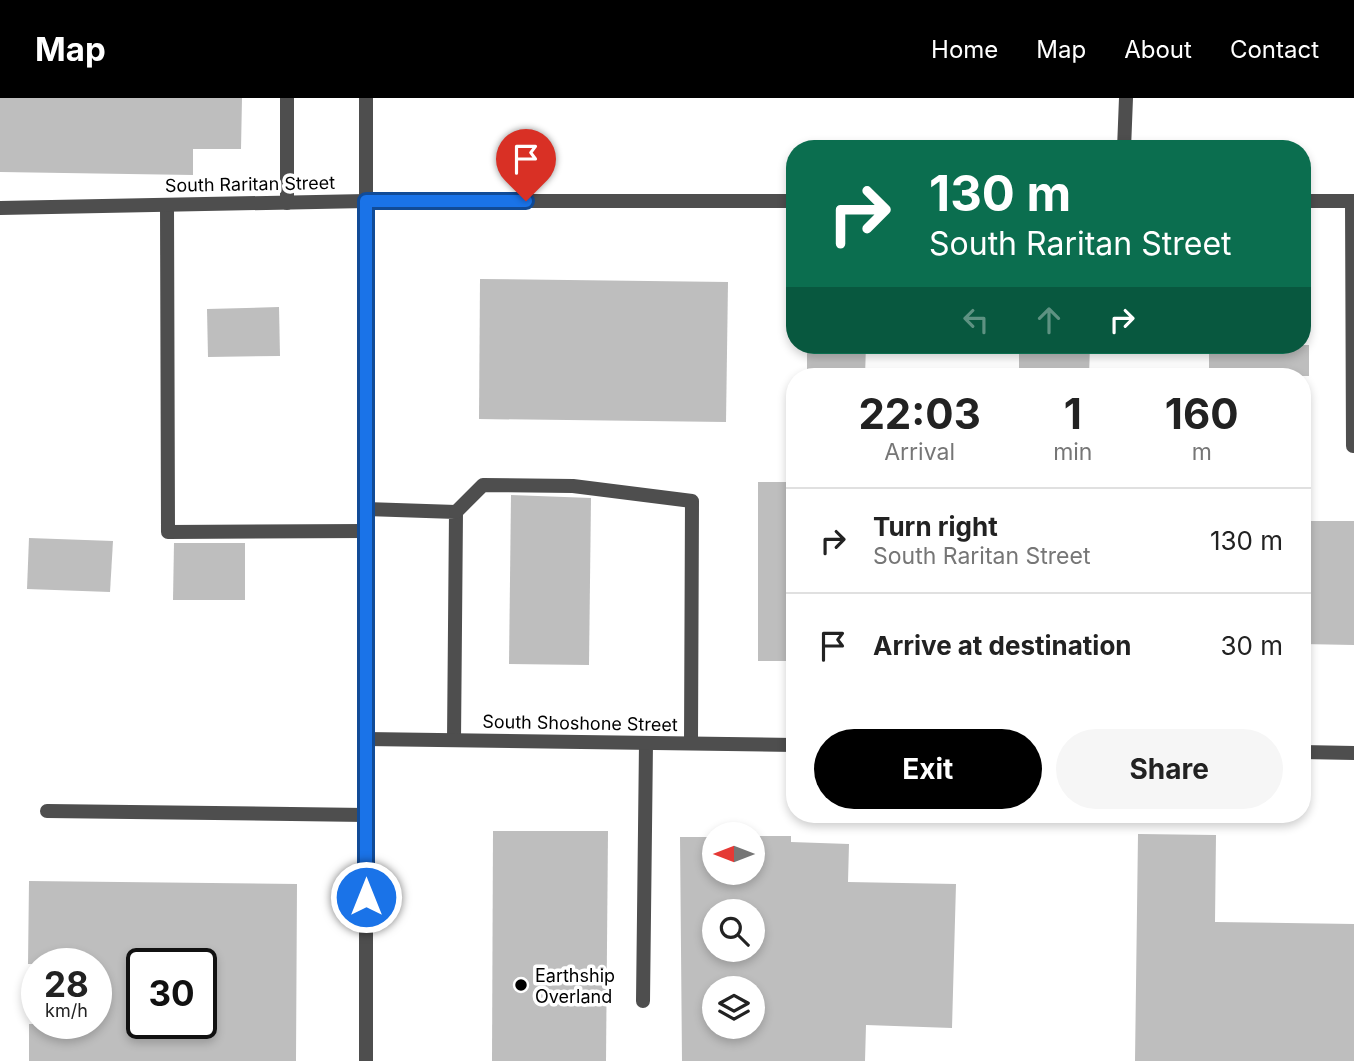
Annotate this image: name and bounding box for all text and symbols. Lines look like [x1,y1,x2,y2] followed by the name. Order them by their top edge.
[35,29,106,69] text: Map
[931,35,998,64] text: Home
[1036,35,1086,64] text: Map
[1124,35,1192,64] text: About
[1230,35,1319,64] text: Contact
[496,129,556,201] pin
[507,140,545,178] icon: arrive
[929,164,1071,223] text: 130 m
[814,168,905,259] icon: right
[165,172,335,196] street label: South Raritan Street
[929,224,1232,263] text: South Raritan Street
[957,301,995,339] icon: left
[1030,301,1068,339] icon: ahead
[1103,301,1141,339] icon: right
[858,388,981,439] text: 22:03
[1064,388,1082,439] text: 1
[1165,388,1239,439] text: 160
[884,438,955,466] text: Arrival
[1053,438,1092,466] text: min
[1192,438,1212,466] text: m
[873,511,998,542] text: Turn right
[814,522,852,560] icon: right
[1210,525,1283,556] text: 130 m
[873,542,1090,570] text: South Raritan Street
[814,627,852,665] icon: arrive
[873,630,1132,661] text: Arrive at destination
[1220,630,1283,661] text: 30 m
[482,711,678,735] street label: South Shoshone Street
[814,729,1042,809] button: Exit
[1056,729,1283,809] button: Share
[702,822,765,886] north arrow
[702,822,765,1039] map controls
[329,860,403,934] position arrow
[702,899,765,962] button: search
[126,948,217,1039] speed limit sign: 30
[44,963,89,1005] text: 28
[535,965,615,1007] place label: Earthship Overland
[702,976,765,1039] button: layers
[513,977,529,993] marker: Earthship Overland
[45,1000,88,1021] text: km/h

